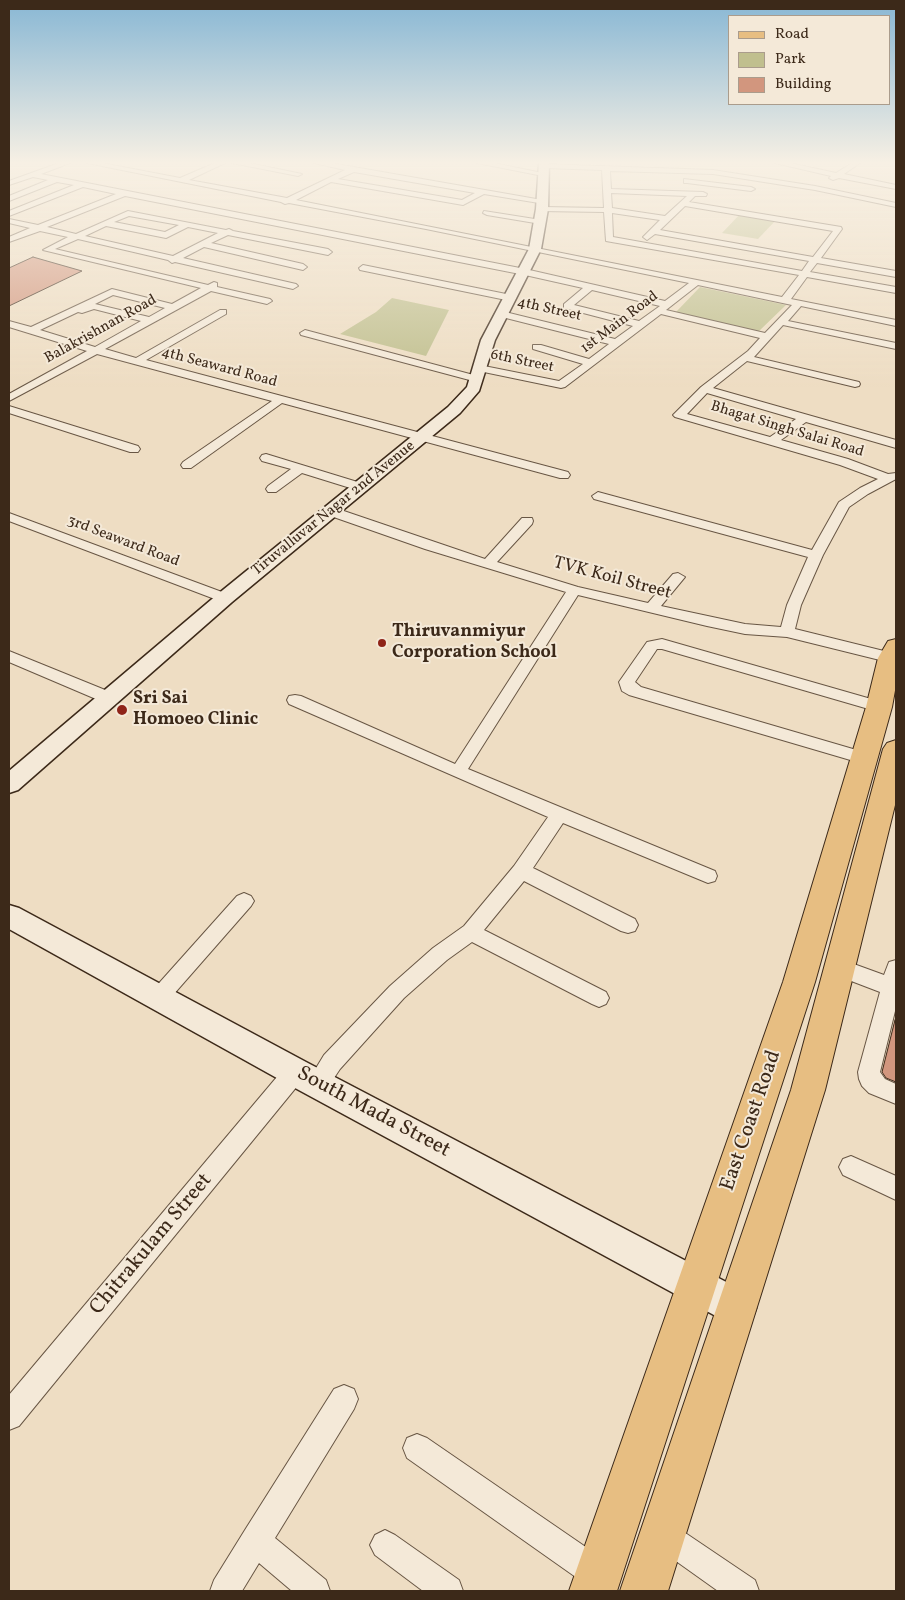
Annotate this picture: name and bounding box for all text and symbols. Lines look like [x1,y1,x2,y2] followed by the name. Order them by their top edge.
[728,15,890,105] legend
[775,24,809,45] text: Road
[775,49,806,70] text: Park
[775,74,831,95] text: Building
[578,288,662,358] street label: 1st Main Road
[42,292,160,368] street label: Balakrishnan Road
[515,294,583,326] street label: 4th Street
[159,344,279,392] street label: 4th Seaward Road
[489,347,555,377] street label: 6th Street
[708,398,866,462] street label: Bhagat Singh Salai Road
[249,438,419,580] street label: Tiruvalluvar Nagar 2nd Avenue
[64,512,182,572] street label: 3rd Seaward Road
[551,553,673,605] street label: TVK Koil Street
[392,622,557,664] place label: Thiruvanmiyur Corporation School
[376,637,388,649] marker: Thiruvanmiyur Corporation School
[133,689,258,732] place label: Sri Sai Homoeo Clinic
[115,703,129,717] marker: Sri Sai Homoeo Clinic
[716,1047,788,1195] street label: East Coast Road
[292,1062,454,1164] street label: South Mada Street
[85,1169,219,1321] street label: Chitrakulam Street

